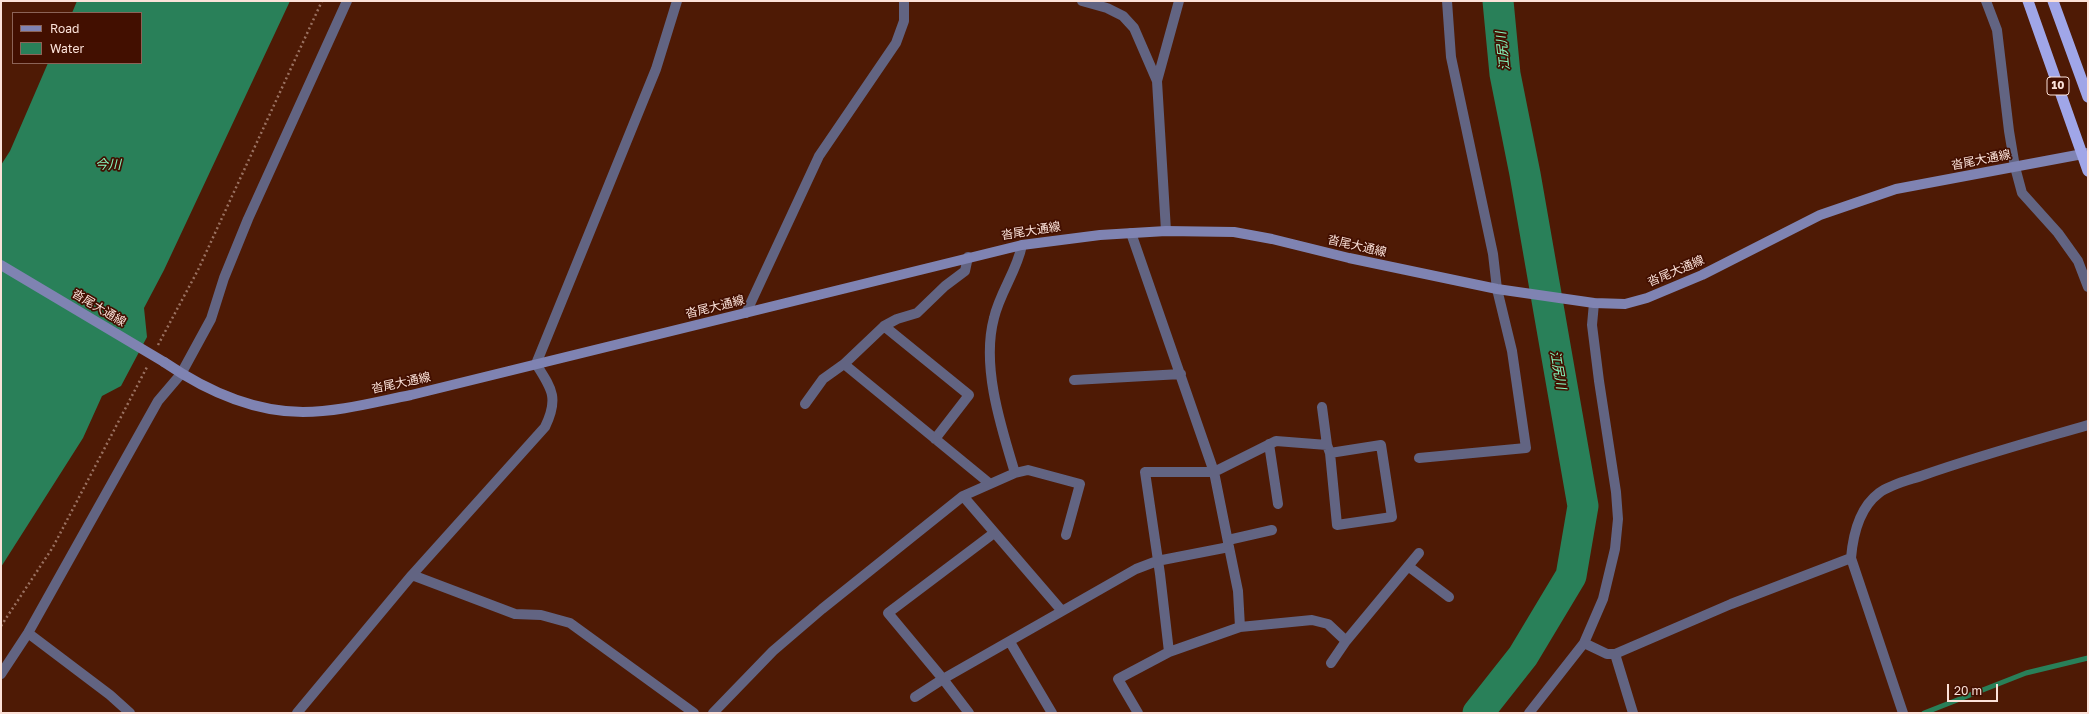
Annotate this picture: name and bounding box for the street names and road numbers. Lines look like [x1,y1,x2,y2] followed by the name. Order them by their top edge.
[2047,77,2069,95] road number: 10
[1950,147,2012,173] street label: 沓尾大通線
[1000,219,1062,243] street label: 沓尾大通線
[1326,232,1388,260] street label: 沓尾大通線
[1646,253,1706,289] street label: 沓尾大通線
[70,286,128,330] street label: 沓尾大通線
[684,293,746,321] street label: 沓尾大通線
[370,370,432,396] street label: 沓尾大通線

